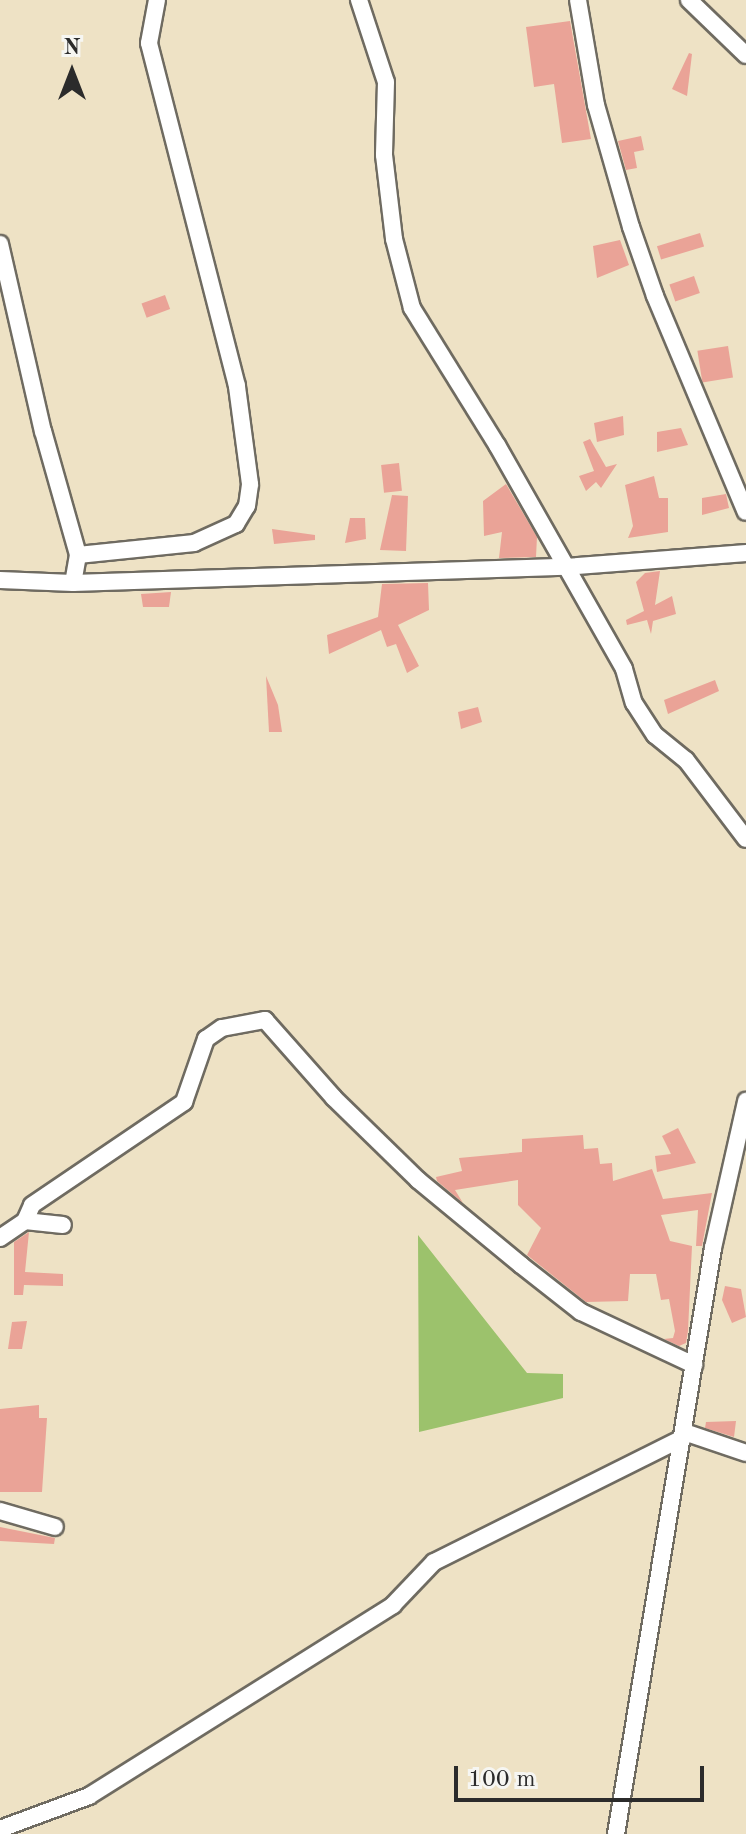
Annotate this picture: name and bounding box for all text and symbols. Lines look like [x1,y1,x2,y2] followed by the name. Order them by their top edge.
[32,32,112,112] north arrow
[64,37,80,59] text: N
[458,1750,708,1800] scale bar
[468,1768,536,1792] text: 100 m

